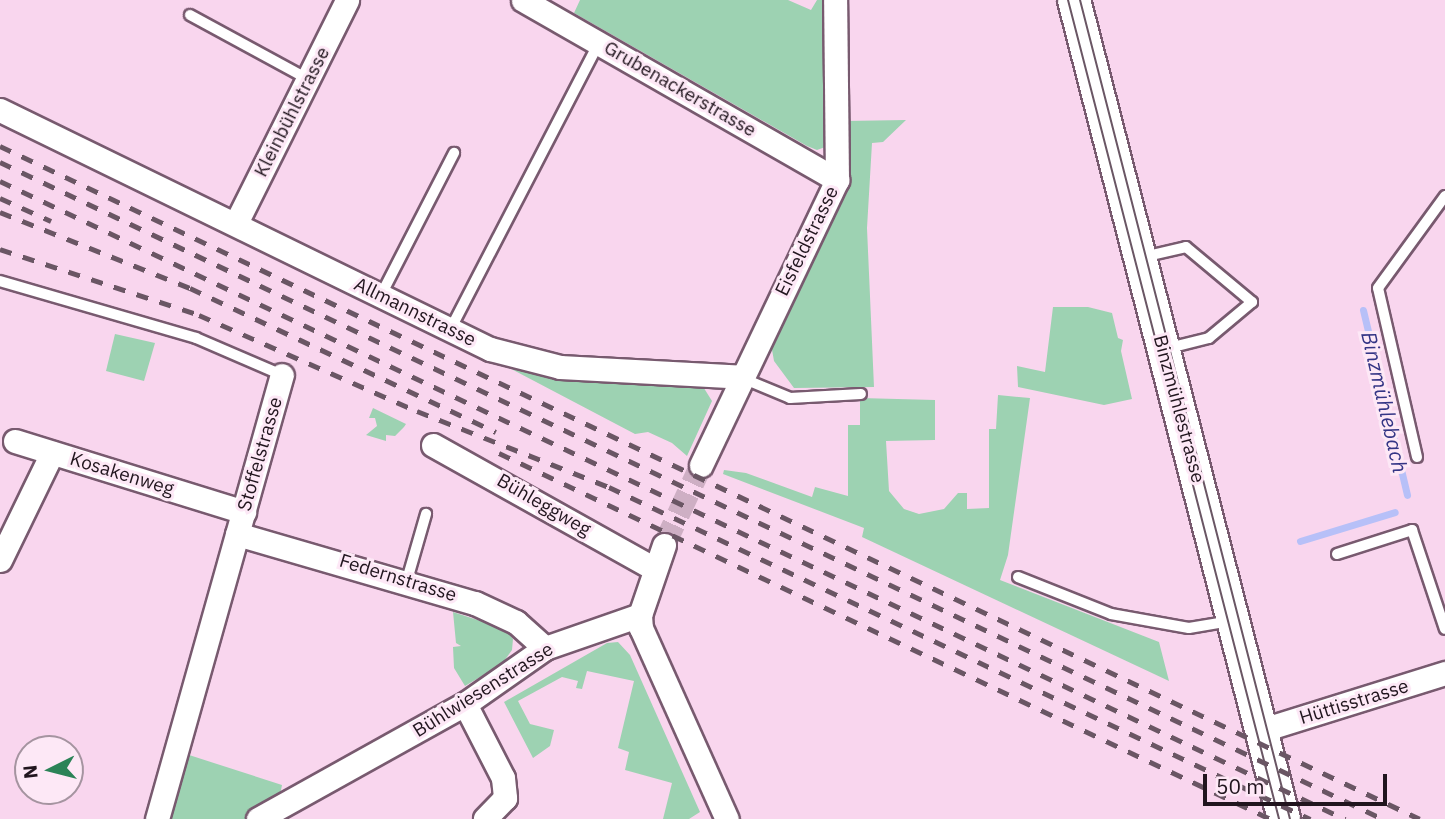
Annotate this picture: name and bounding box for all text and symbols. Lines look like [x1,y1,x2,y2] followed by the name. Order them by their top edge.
[600,36,760,142] street label: Grubenackerstrasse
[249,43,335,181] street label: Kleinbühlstrasse
[771,182,843,300] street label: Eisfeldstrasse
[351,273,479,351] street label: Allmannstrasse
[1357,329,1413,475] water label: Binzmühlebach
[1148,333,1210,485] street label: Binzmühlestrasse
[233,394,287,514] street label: Stoffelstrasse
[67,447,177,501] street label: Kosakenweg
[493,469,595,541] street label: Bühleggweg
[337,549,459,607] street label: Federnstrasse
[409,638,557,742] street label: Bühlwiesenstrasse
[1297,675,1411,729] street label: Hüttisstrasse
[14,735,84,805] north arrow
[1207,760,1391,804] scale bar
[17,764,43,780] text: N
[1216,772,1265,800] text: 50 m

